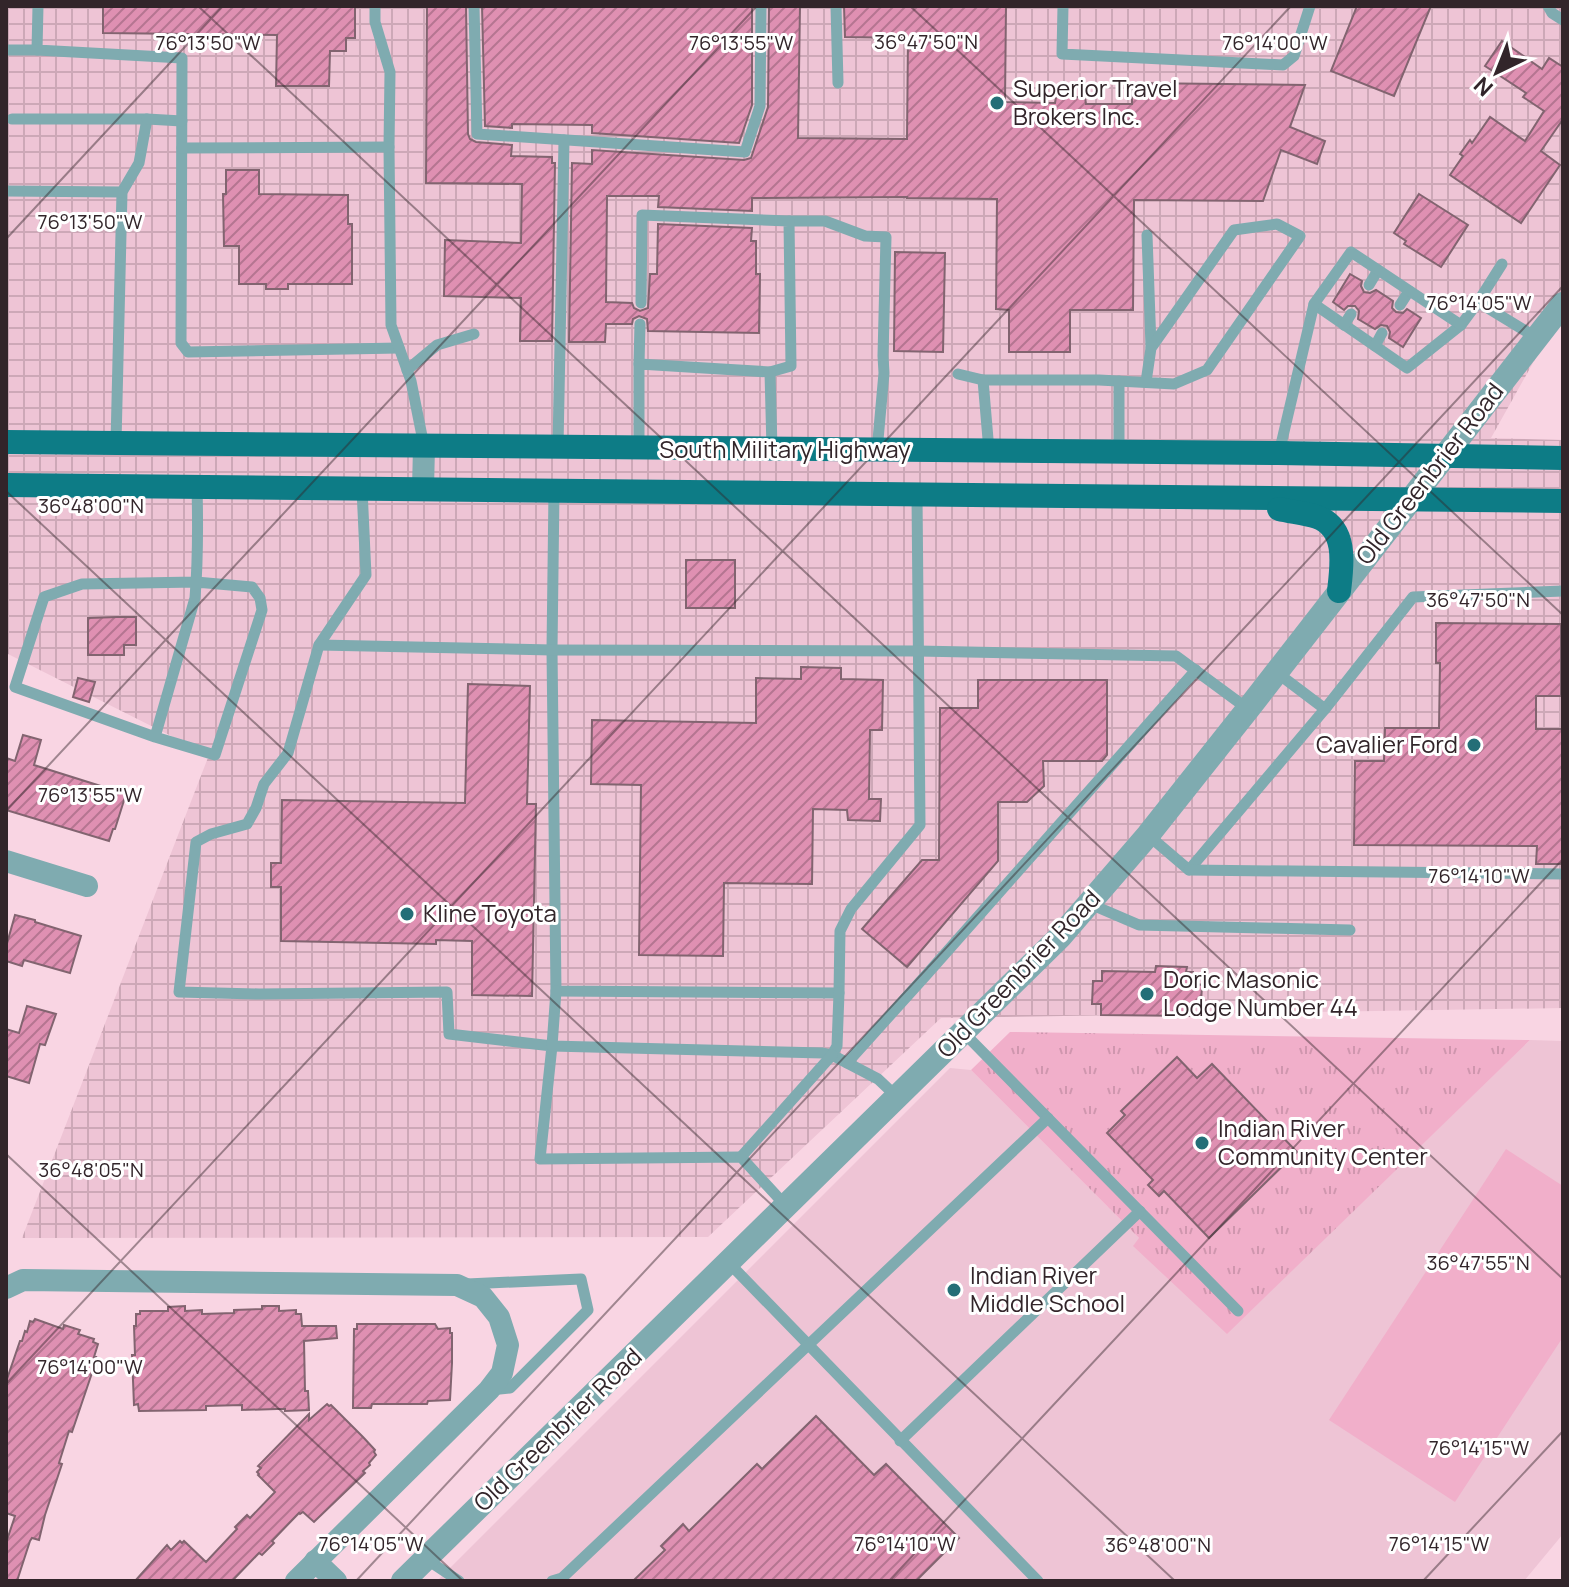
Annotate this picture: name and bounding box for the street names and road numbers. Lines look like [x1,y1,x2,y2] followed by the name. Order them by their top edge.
[1347,375,1510,571] street label: Old Greenbrier Road
[659,432,911,465] street label: South Military Highway
[929,882,1107,1064] street label: Old Greenbrier Road
[466,1340,648,1518] street label: Old Greenbrier Road

